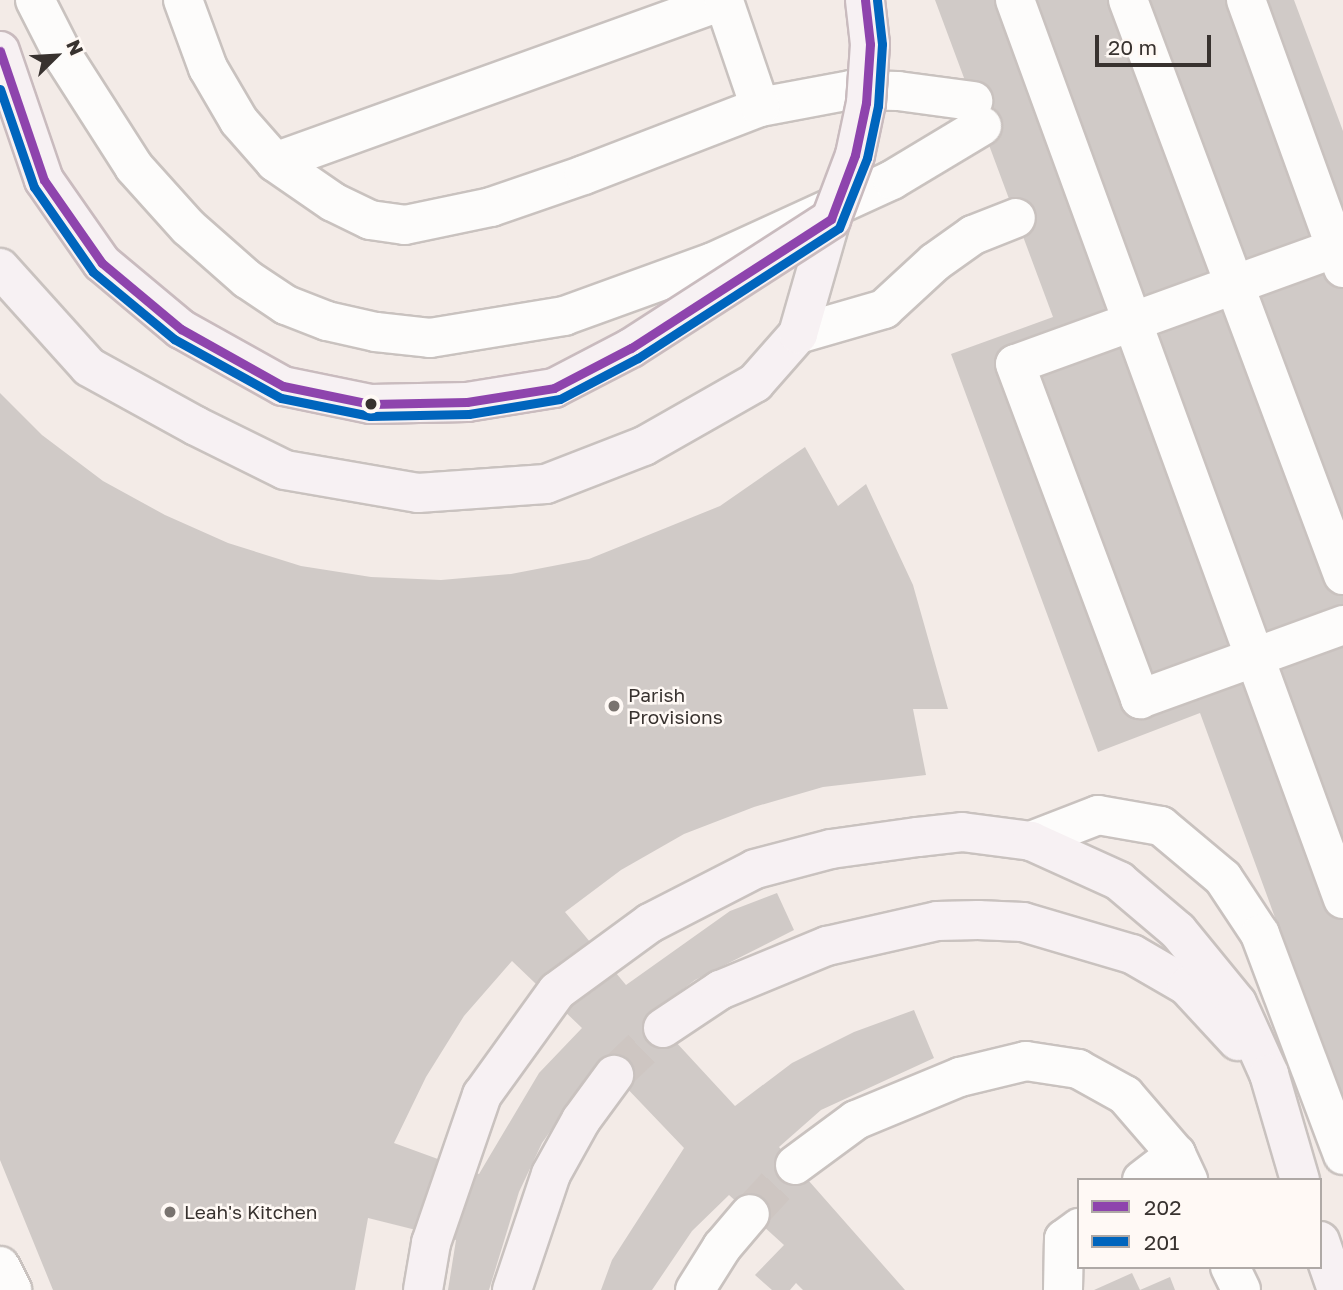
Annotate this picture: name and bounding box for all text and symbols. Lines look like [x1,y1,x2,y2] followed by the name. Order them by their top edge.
[21,21,91,91] north arrow
[1098,21,1214,65] scale bar
[1108,34,1157,60] text: 20 m
[62,36,89,59] text: N
[364,397,378,411] unlabelled marker
[628,684,723,728] place label: Parish Provisions
[606,698,622,714] marker: Parish Provisions
[1077,1178,1322,1269] legend
[1144,1194,1181,1220] text: 202
[184,1201,317,1223] place label: Leah's Kitchen
[162,1204,178,1220] marker: Leah's Kitchen
[1144,1229,1179,1255] text: 201

